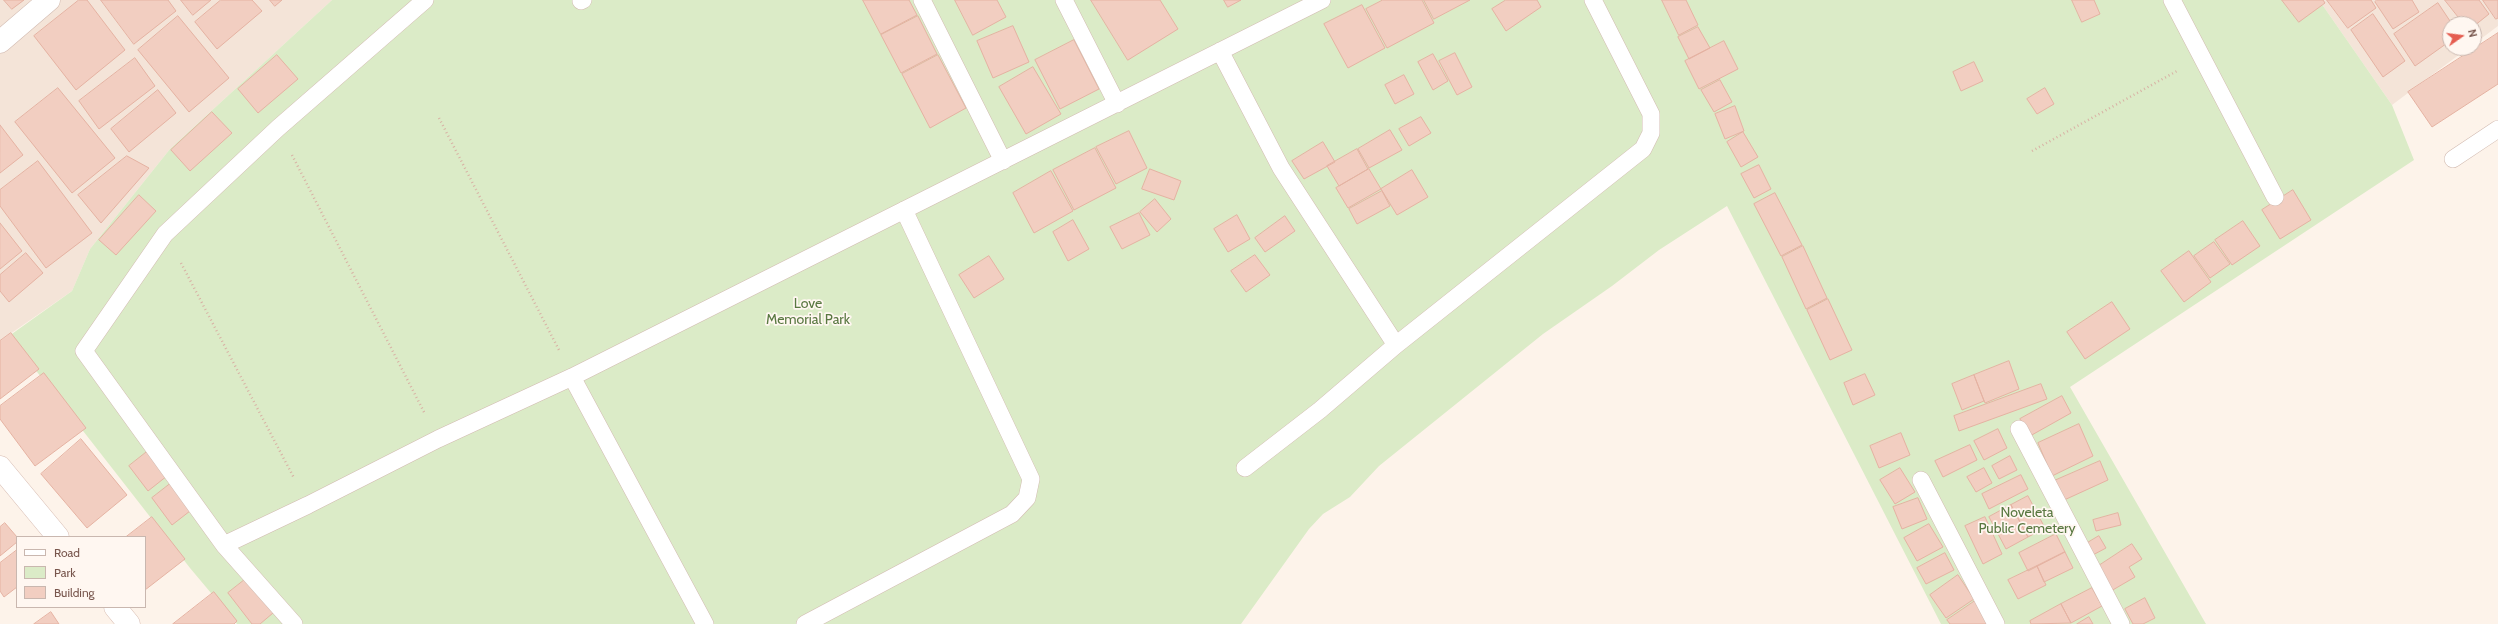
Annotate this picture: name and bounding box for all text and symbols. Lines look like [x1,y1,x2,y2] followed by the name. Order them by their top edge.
[2442,16,2482,56] north arrow
[2465,28,2480,39] text: N
[766,296,850,328] park label: Love Memorial Park
[1978,505,2076,538] park label: Noveleta Public Cemetery
[16,536,146,608] legend
[54,545,80,560] text: Road
[54,565,76,580] text: Park
[54,585,95,600] text: Building

